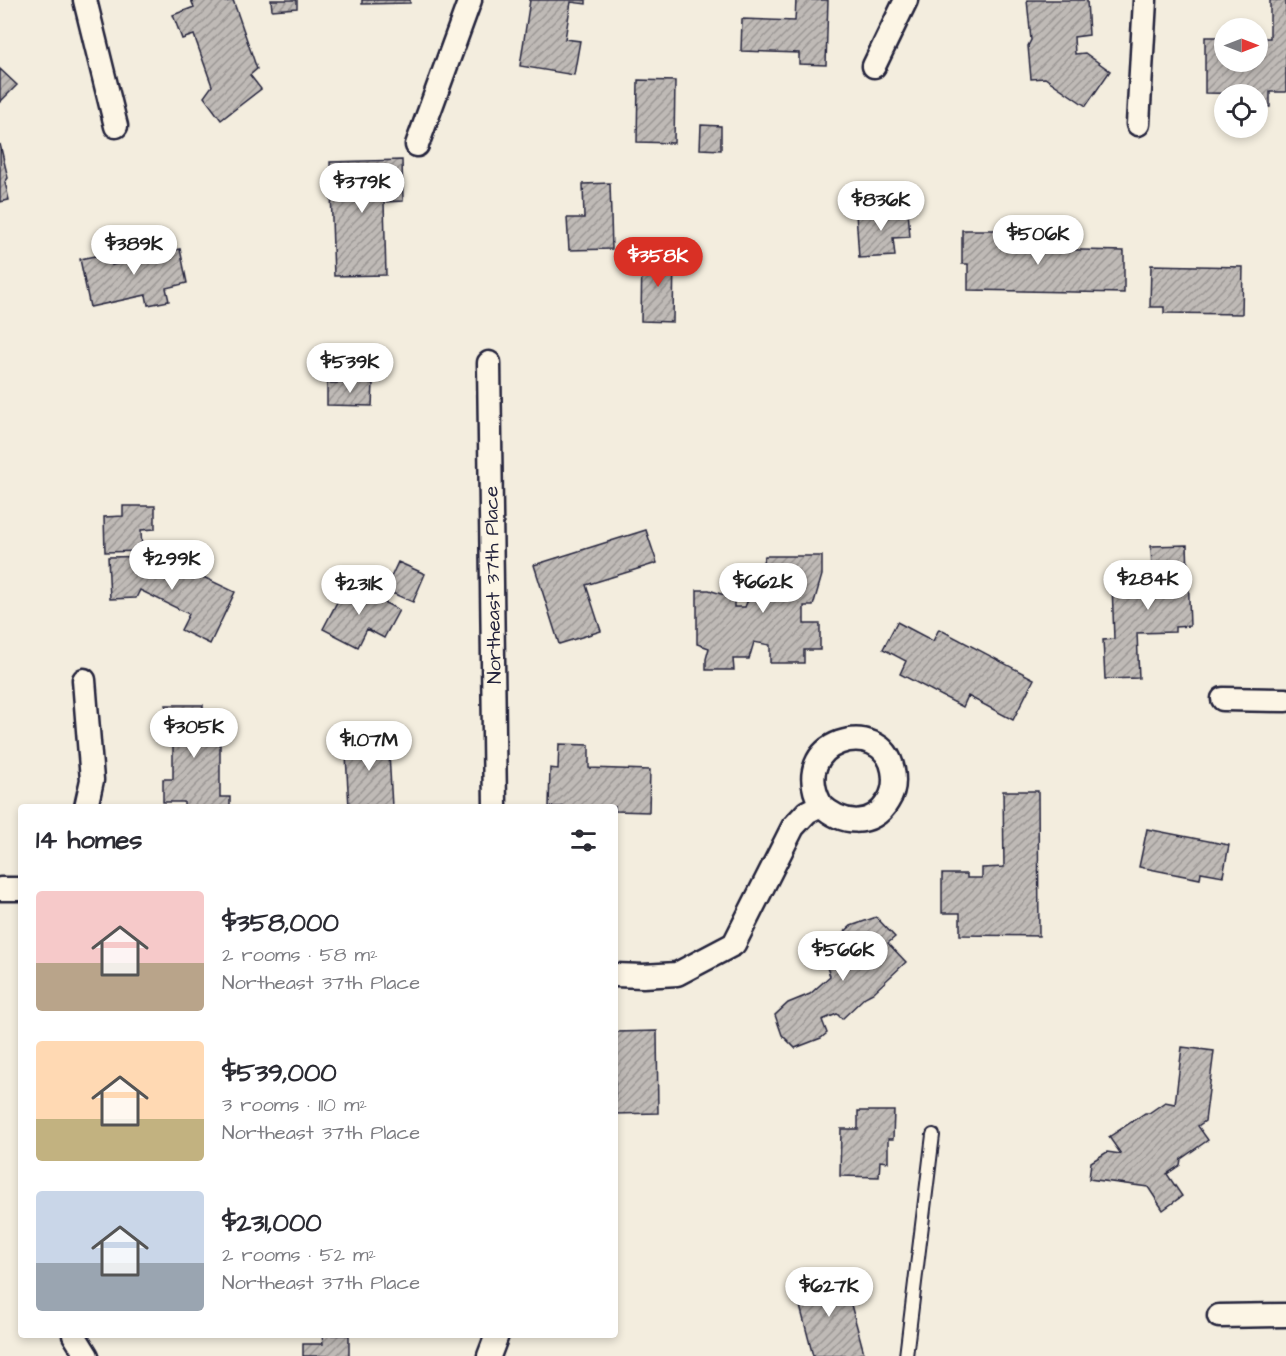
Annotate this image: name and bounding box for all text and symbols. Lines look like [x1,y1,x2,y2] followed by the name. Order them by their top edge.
[1214,18,1268,72] north arrow
[1214,18,1268,138] map controls
[1214,84,1268,138] button: locate
[320,163,404,214] pin: $379K
[333,168,391,196] text: $379K
[839,181,923,232] pin: $836K
[852,186,910,214] text: $836K
[996,215,1080,266] pin: $506K
[1007,220,1069,248] text: $506K
[92,225,176,276] pin: $389K
[105,230,163,258] text: $389K
[616,237,700,288] pin: $358K
[628,242,688,270] text: $358K
[308,343,392,394] pin: $539K
[321,348,379,376] text: $539K
[477,486,509,684] street label: Northeast 37th Place
[130,540,214,591] pin: $299K
[143,545,201,573] text: $299K
[1106,560,1190,611] pin: $284K
[721,563,805,614] pin: $662K
[317,565,401,616] pin: $231K
[1117,565,1179,593] text: $284K
[733,568,793,596] text: $662K
[335,570,383,598] text: $231K
[152,708,236,759] pin: $305K
[164,713,224,741] text: $305K
[320,721,418,772] pin: $1.07M
[340,726,398,754] text: $1.07M
[36,822,142,858] text: 14 homes
[567,824,600,857] icon: filters
[222,905,339,941] text: $358,000
[84,915,156,987] icon: home
[801,931,885,982] pin: $566K
[812,936,874,964] text: $566K
[222,941,378,969] text: 2 rooms · 58 m²
[222,969,420,997] text: Northeast 37th Place
[222,1055,337,1091] text: $539,000
[84,1065,156,1137] icon: home
[222,1091,367,1119] text: 3 rooms · 110 m²
[222,1119,420,1147] text: Northeast 37th Place
[222,1205,322,1241] text: $231,000
[84,1215,156,1287] icon: home
[222,1241,376,1269] text: 2 rooms · 52 m²
[787,1267,871,1318] pin: $627K
[222,1269,420,1297] text: Northeast 37th Place
[799,1272,859,1300] text: $627K

